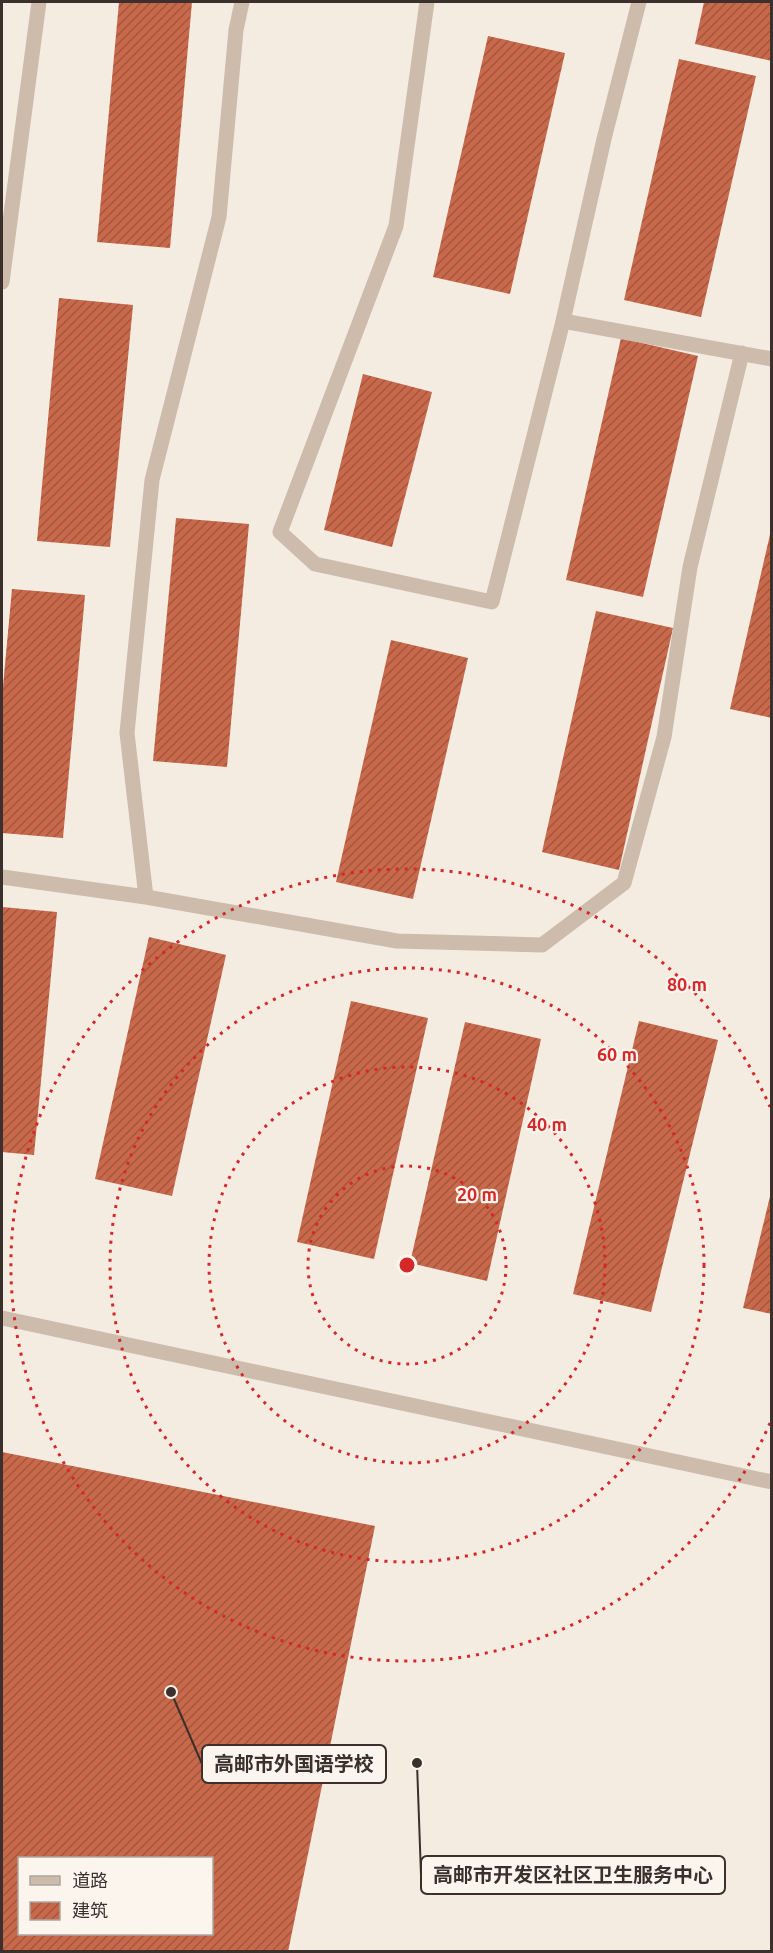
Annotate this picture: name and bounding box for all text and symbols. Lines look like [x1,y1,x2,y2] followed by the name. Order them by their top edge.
[667,974,707,994] text: 80 m
[597,1044,637,1064] text: 60 m
[527,1114,567,1134] text: 40 m
[457,1184,497,1204] text: 20 m
[397,1255,417,1275] centre of rings
[202,1745,386,1783] callout: 高邮市外国语学校
[214,1752,374,1775] text: 高邮市外国语学校
[421,1856,725,1894] callout: 高邮市开发区社区卫生服务中心
[18,1857,213,1935] legend
[433,1863,713,1886] text: 高邮市开发区社区卫生服务中心
[72,1870,108,1890] text: 道路
[72,1900,108,1920] text: 建筑

